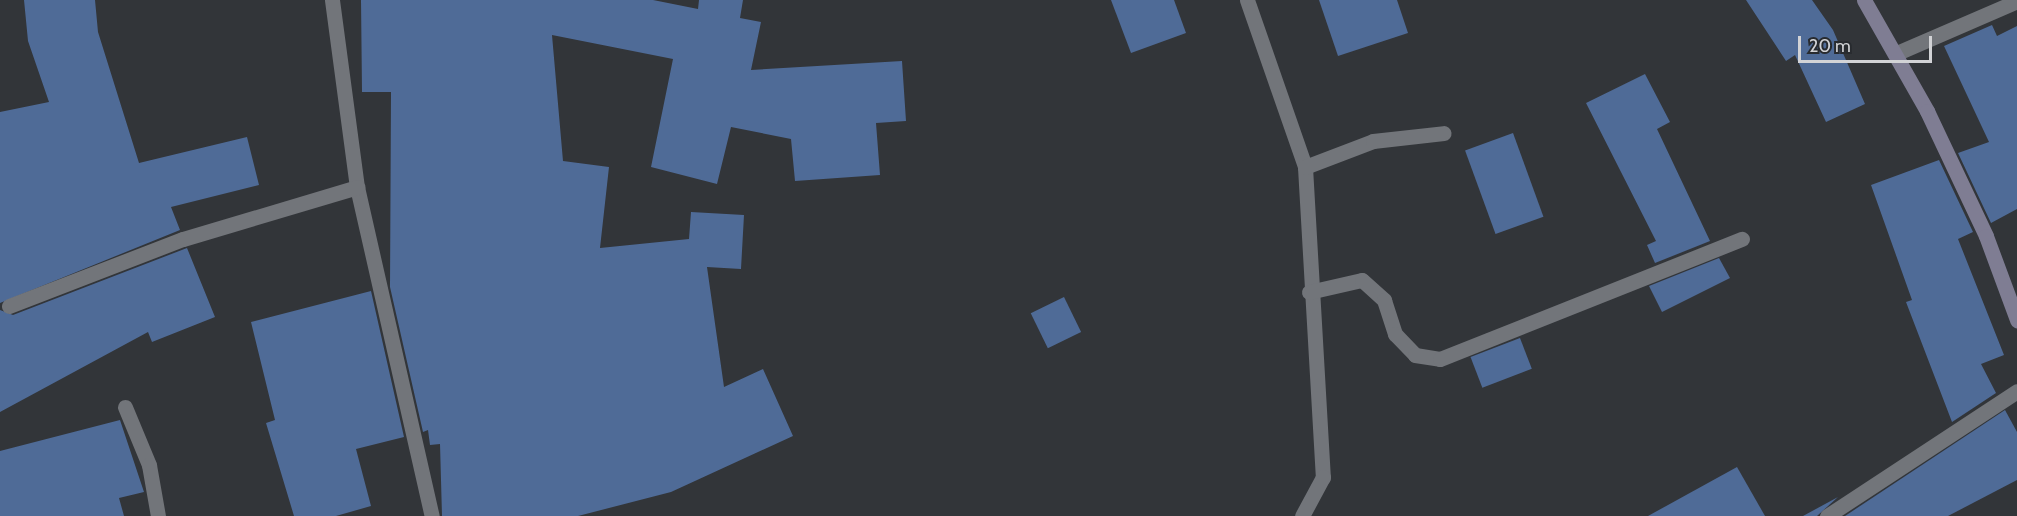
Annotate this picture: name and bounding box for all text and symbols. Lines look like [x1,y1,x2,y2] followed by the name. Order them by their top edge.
[1801,24,1934,62] scale bar
[1809,35,1851,57] text: 20 m

